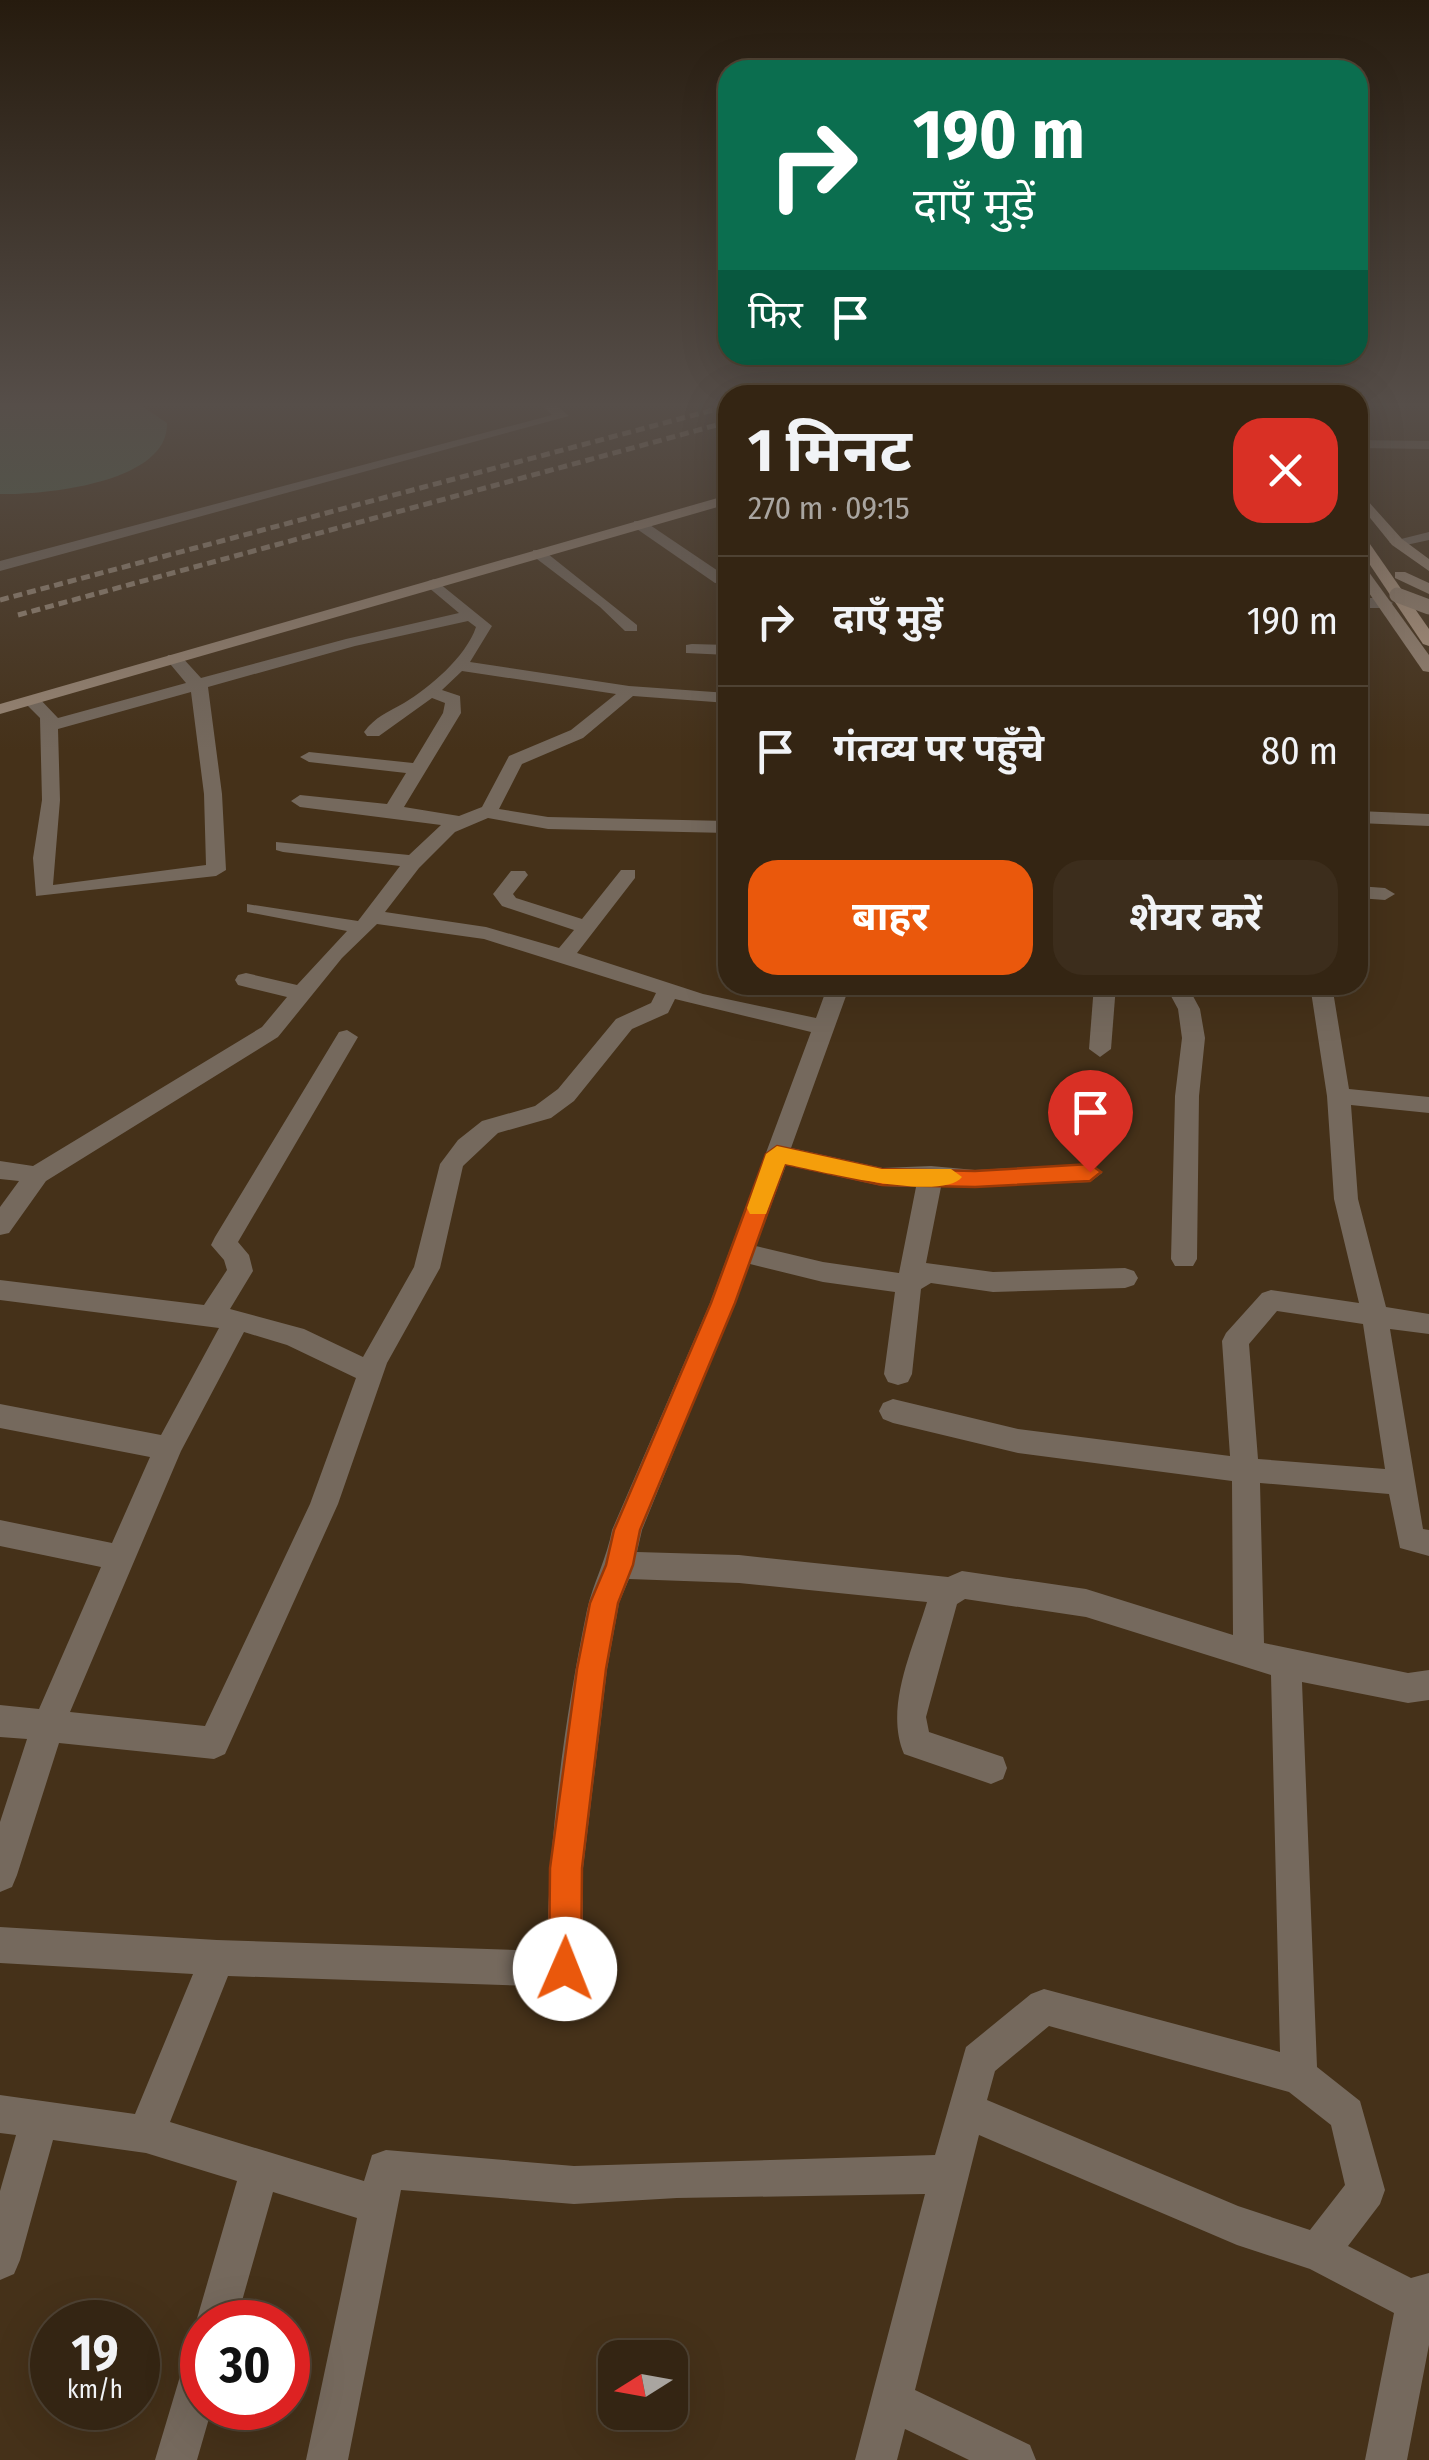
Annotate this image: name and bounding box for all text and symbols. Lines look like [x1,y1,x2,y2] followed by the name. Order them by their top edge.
[913,93,1085,177] text: 190 m
[748,100,878,230] icon: right
[913,178,1035,232] text: दाएँ मुड़ें
[823,290,878,345] icon: arrive
[748,292,803,338] text: फिर
[748,415,912,487] text: 1 मिनट
[1233,418,1338,523] button: close
[748,489,910,527] text: 270 m · 09:15
[748,594,803,649] icon: right
[833,595,943,641] text: दाएँ मुड़ें
[1247,598,1338,644] text: 190 m
[748,724,803,779] icon: arrive
[833,725,1044,771] text: गंतव्य पर पहुँचे
[1261,728,1338,774] text: 80 m
[748,860,1033,975] button: बाहर
[1053,860,1338,975] button: शेयर करें
[1048,1070,1133,1173] pin
[1063,1085,1118,1140] icon: arrive
[513,1917,617,2021] position arrow
[180,2300,310,2430] speed limit sign: 30
[71,2323,118,2383] text: 19
[598,2340,688,2430] north arrow
[598,2340,688,2430] map controls
[67,2375,123,2405] text: km/h

